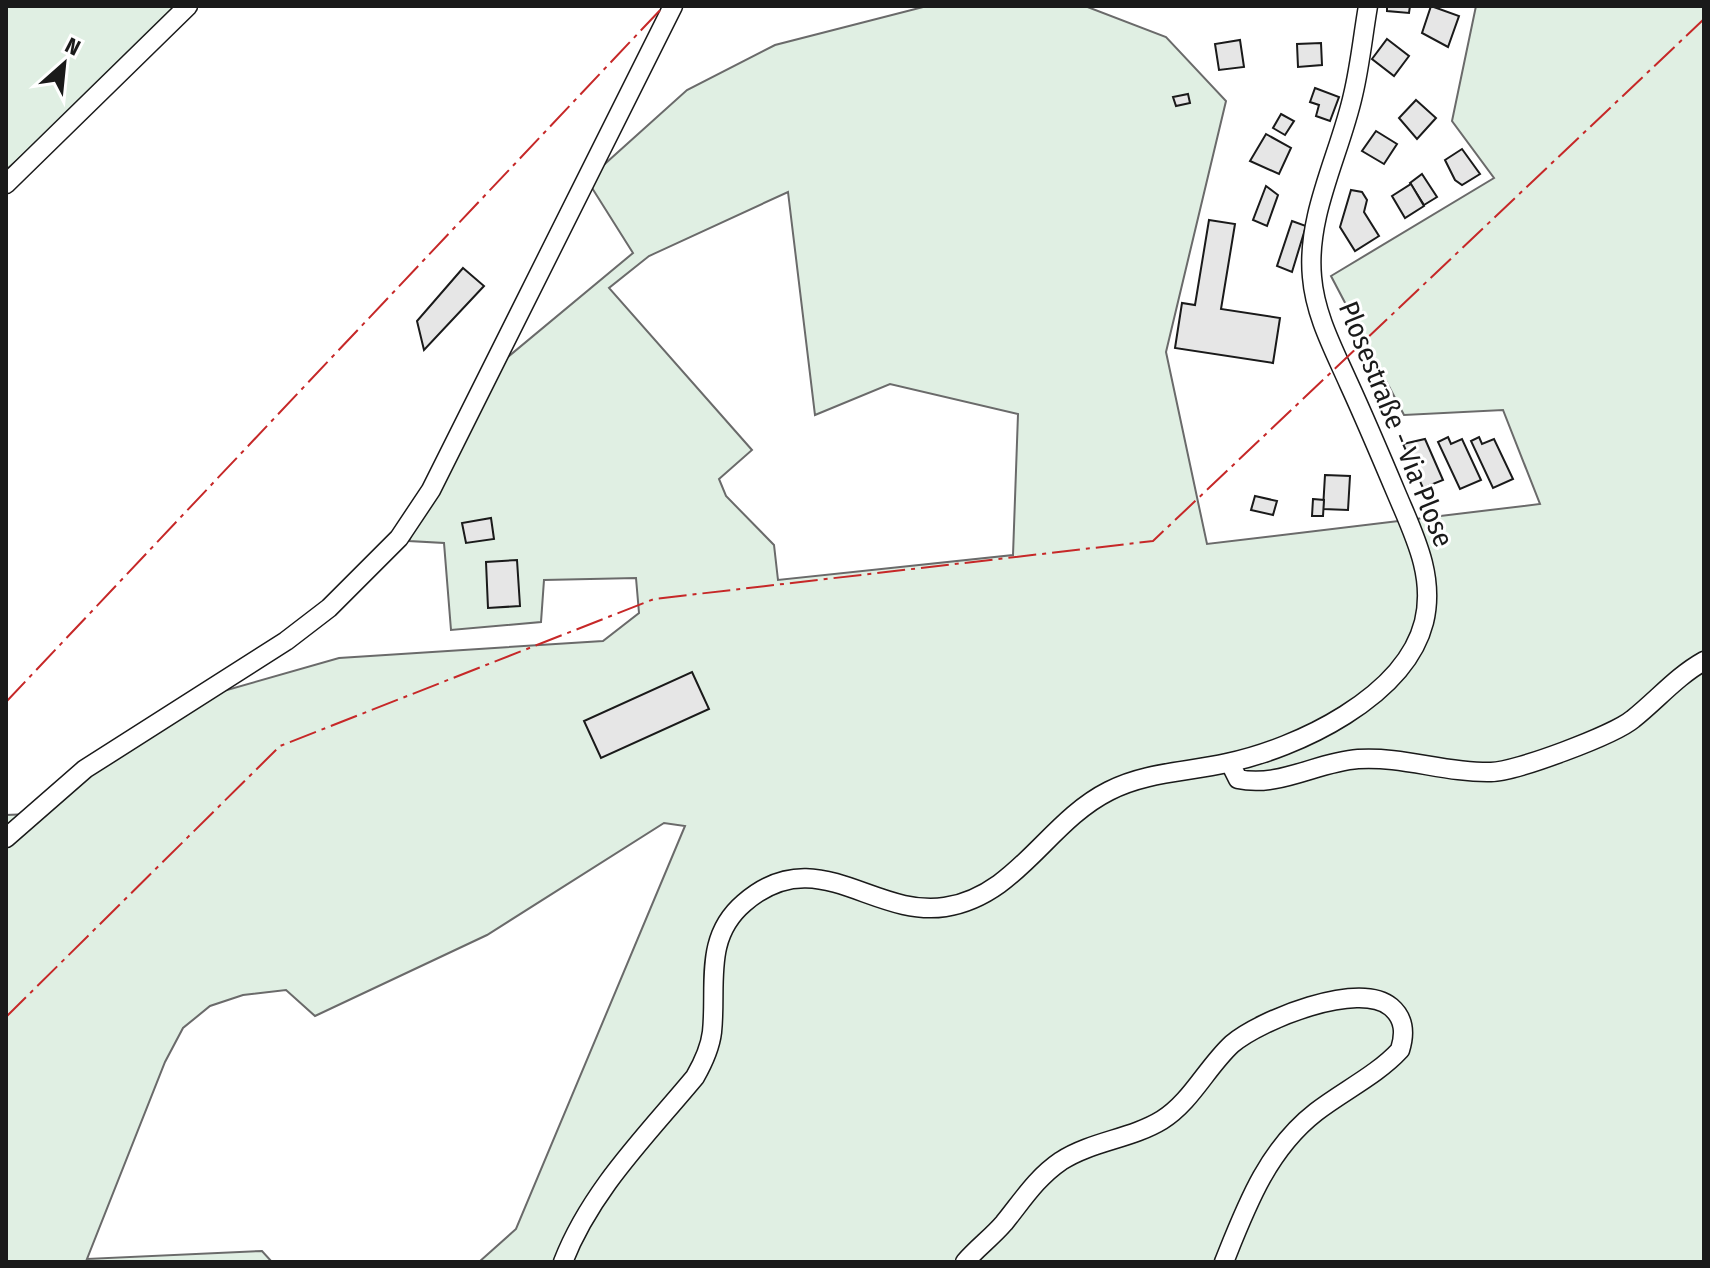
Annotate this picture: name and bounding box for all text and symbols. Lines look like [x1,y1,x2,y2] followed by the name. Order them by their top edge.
[24,24,104,104] north arrow
[61,32,85,62] text: N
[1332,296,1460,552] street label: Plosestraße - Via Plose

